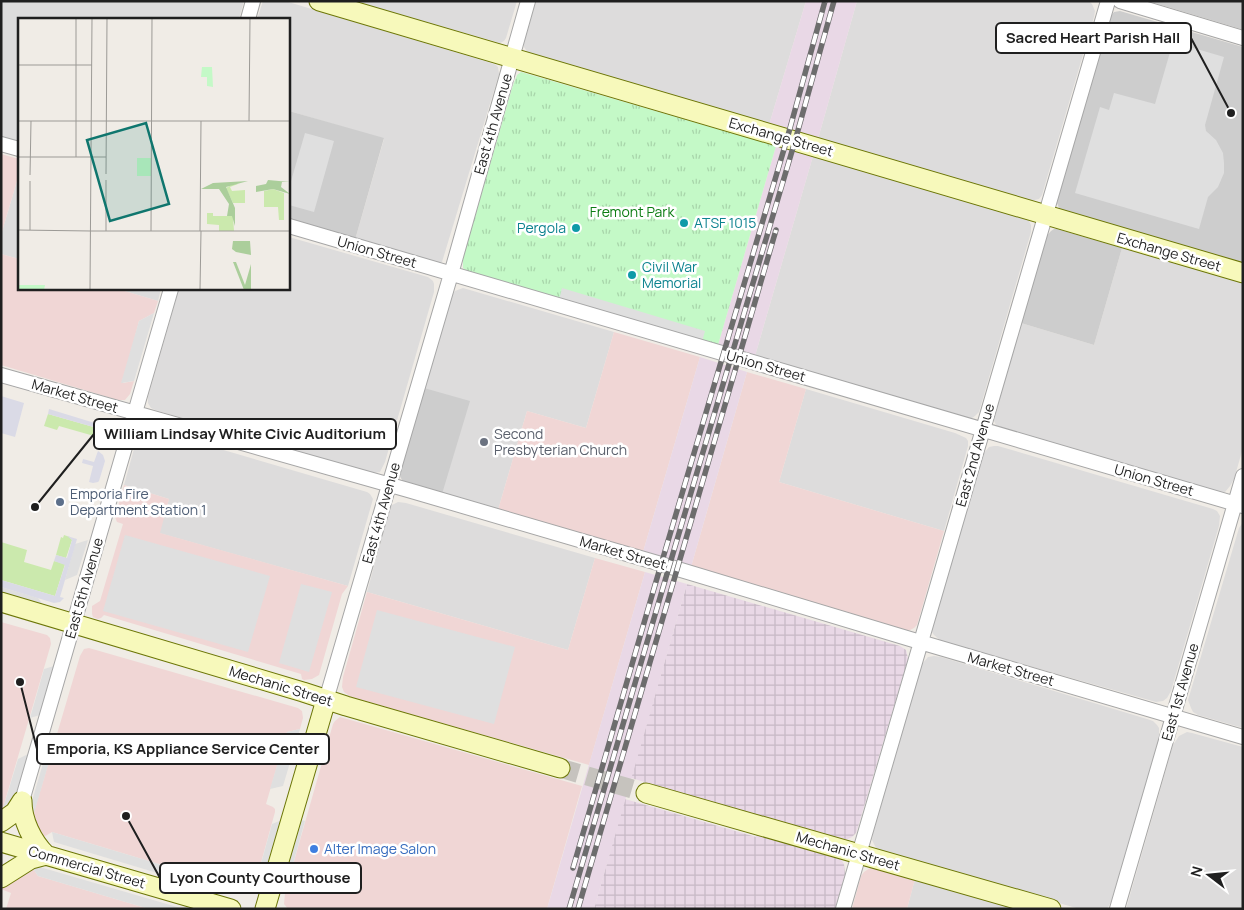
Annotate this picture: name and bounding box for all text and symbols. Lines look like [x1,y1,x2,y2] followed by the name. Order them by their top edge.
[18,18,290,290] inset map
[996,23,1191,53] callout: Sacred Heart Parish Hall
[1006,27,1180,48] text: Sacred Heart Parish Hall
[469,71,516,177] street label: East 4th Avenue
[727,113,836,161] street label: Exchange Street
[590,202,675,221] park label: Fremont Park
[694,213,756,232] place label: ATSF 1015
[678,217,690,229] marker: ATSF 1015
[517,218,566,237] place label: Pergola
[570,222,582,234] marker: Pergola
[1115,228,1224,276] street label: Exchange Street
[335,231,420,272] street label: Union Street
[642,257,701,292] place label: Civil War Memorial
[626,269,638,281] marker: Civil War Memorial
[724,345,809,386] street label: Union Street
[30,374,121,417] street label: Market Street
[951,401,998,509] street label: East 2nd Avenue
[94,419,396,449] callout: William Lindsay White Civic Auditorium
[104,423,386,444] text: William Lindsay White Civic Auditorium
[494,424,627,459] place label: Second Presbyterian Church
[478,436,490,448] marker: Second Presbyterian Church
[1112,459,1197,500] street label: Union Street
[357,460,404,566] street label: East 4th Avenue
[70,484,206,519] place label: Emporia Fire Department Station 1
[54,496,66,508] marker: Emporia Fire Department Station 1
[578,531,669,574] street label: Market Street
[60,535,107,641] street label: East 5th Avenue
[1157,641,1203,743] street label: East 1st Avenue
[966,647,1057,690] street label: Market Street
[227,661,335,710] street label: Mechanic Street
[37,734,329,764] callout: Emporia, KS Appliance Service Center
[47,738,319,759] text: Emporia, KS Appliance Service Center
[794,827,903,875] street label: Mechanic Street
[324,839,436,858] place label: Alter Image Salon
[26,841,148,892] street label: Commercial Street
[308,843,320,855] marker: Alter Image Salon
[1184,850,1234,900] north arrow
[160,863,361,893] callout: Lyon County Courthouse
[1186,864,1207,879] text: N
[169,867,351,888] text: Lyon County Courthouse

